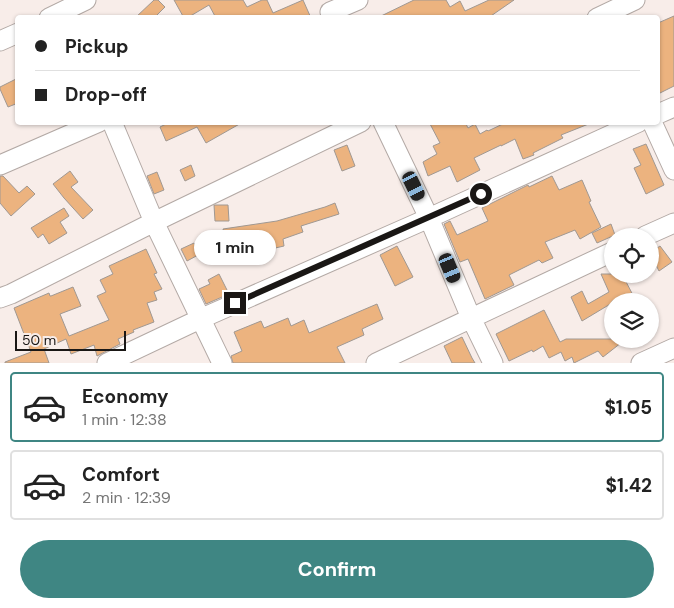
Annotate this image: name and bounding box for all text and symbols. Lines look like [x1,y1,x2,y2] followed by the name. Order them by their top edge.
[65,34,129,59] text: Pickup
[65,82,147,107] text: Drop-off
[400,169,427,203] car
[470,183,492,205] route start
[604,228,659,348] map controls
[604,228,659,283] button: locate
[194,230,276,266] callout: 1 min
[216,237,254,258] text: 1 min
[437,251,462,285] car
[224,292,246,314] route end
[604,293,659,348] button: layers
[15,328,126,351] scale bar
[22,331,56,349] text: 50 m
[82,384,169,409] text: Economy
[22,385,67,430] icon: car
[604,395,652,420] text: $1.05
[82,409,167,430] text: 1 min · 12:38
[82,462,160,487] text: Comfort
[22,463,67,508] icon: car
[606,473,652,498] text: $1.42
[82,487,171,508] text: 2 min · 12:39
[20,540,654,598] button: Confirm

